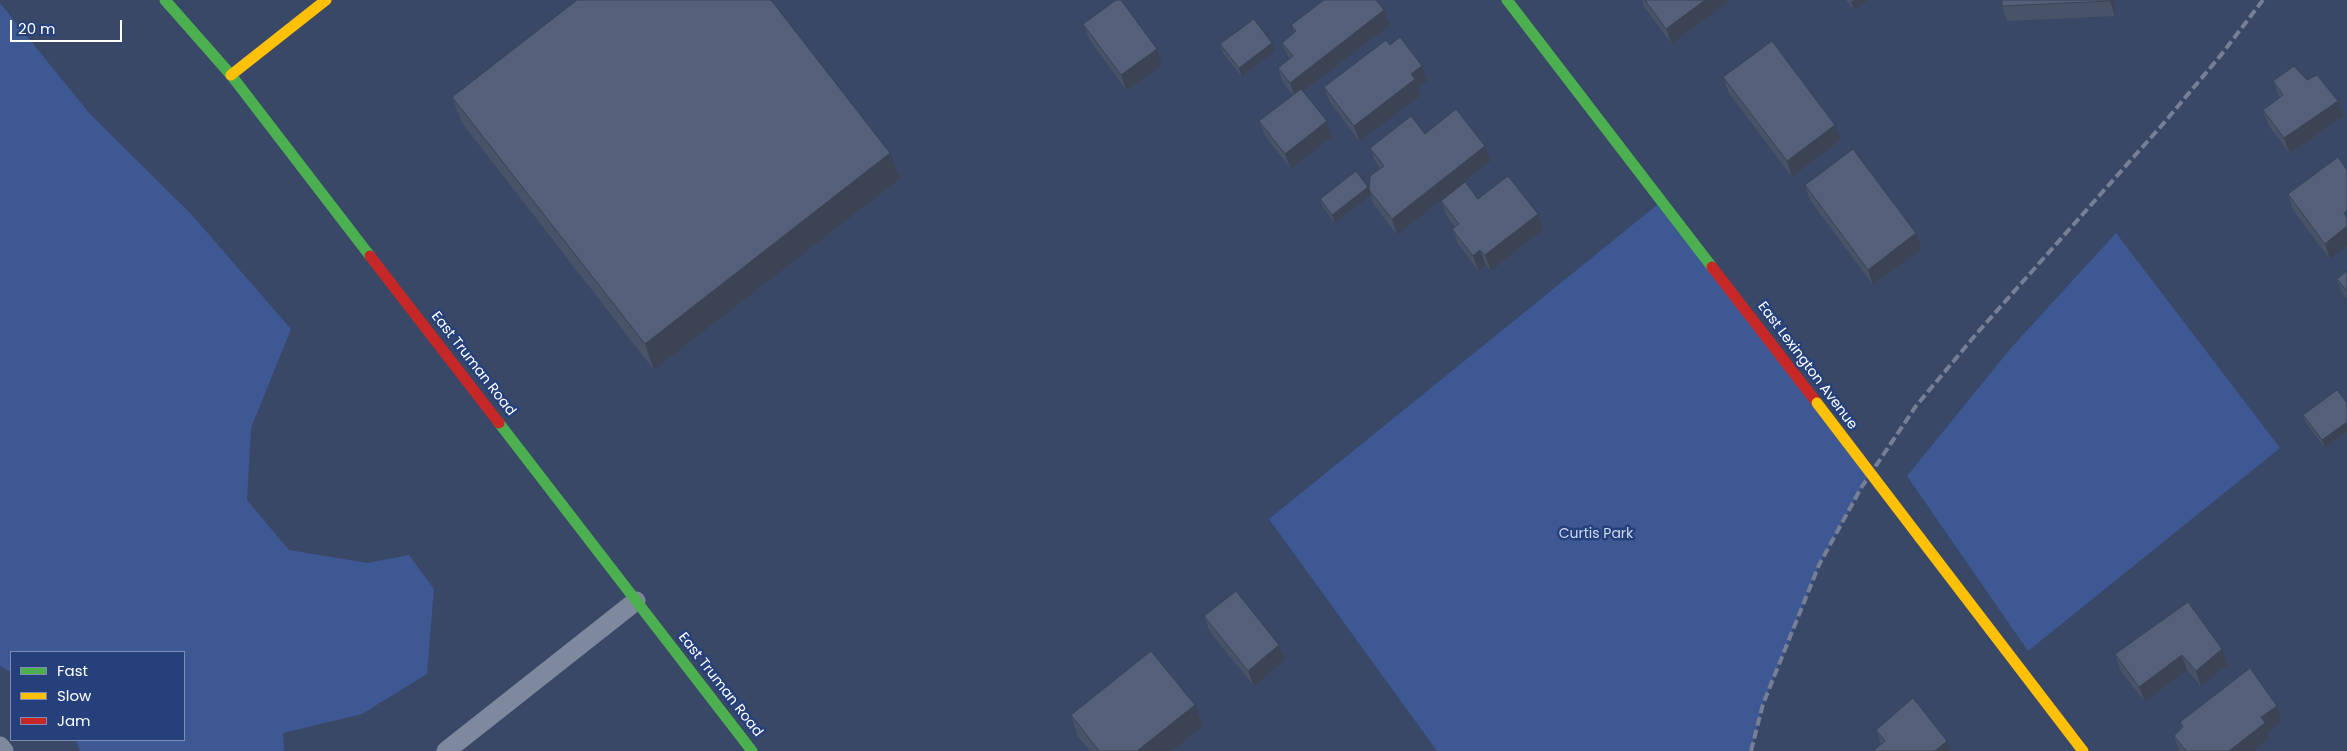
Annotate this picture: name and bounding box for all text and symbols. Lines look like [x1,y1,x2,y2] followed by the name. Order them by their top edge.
[12,10,125,42] scale bar
[18,18,56,39] text: 20 m
[1754,299,1860,433] street label: East Lexington Avenue
[427,309,519,419] street label: East Truman Road
[1559,526,1633,542] park label: Curtis Park
[674,630,766,740] street label: East Truman Road
[10,651,185,741] legend
[57,660,88,681] text: Fast
[57,685,91,706] text: Slow
[57,710,91,731] text: Jam

